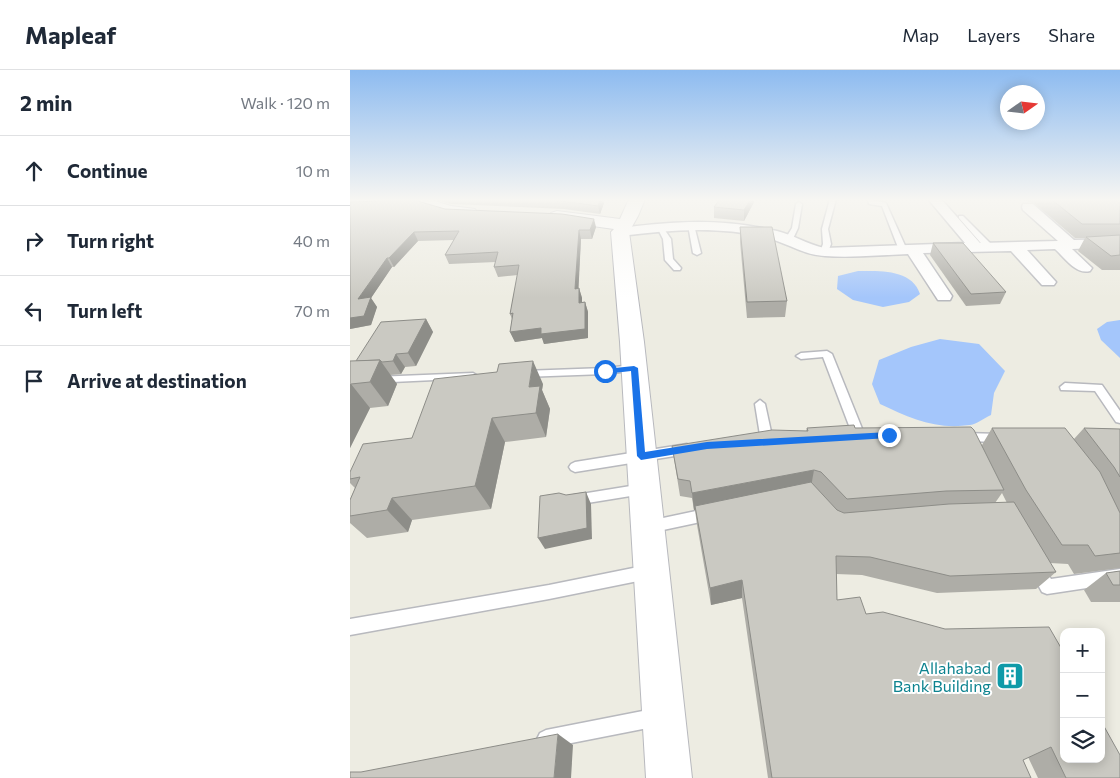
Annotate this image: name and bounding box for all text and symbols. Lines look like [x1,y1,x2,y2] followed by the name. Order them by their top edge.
[25,20,116,49] text: Mapleaf
[902,24,939,46] text: Map
[967,24,1020,46] text: Layers
[1048,24,1095,46] text: Share
[1000,85,1045,130] north arrow
[20,90,72,115] text: 2 min
[240,93,330,112] text: Walk · 120 m
[20,157,48,185] icon: ahead
[67,159,147,182] text: Continue
[296,161,330,180] text: 10 m
[20,227,48,255] icon: right
[67,229,154,252] text: Turn right
[293,231,330,250] text: 40 m
[20,297,48,325] icon: left
[67,299,142,322] text: Turn left
[294,301,330,320] text: 70 m
[594,360,617,383] route start
[20,367,48,395] icon: arrive
[67,369,247,392] text: Arrive at destination
[878,424,901,447] route end
[1060,628,1105,763] map controls
[1060,628,1105,673] button: +
[893,658,991,695] place label: Allahabad Bank Building
[995,661,1025,691] building icon: Allahabad Bank Building
[1060,673,1105,718] button: −
[1060,718,1105,763] button: layers

